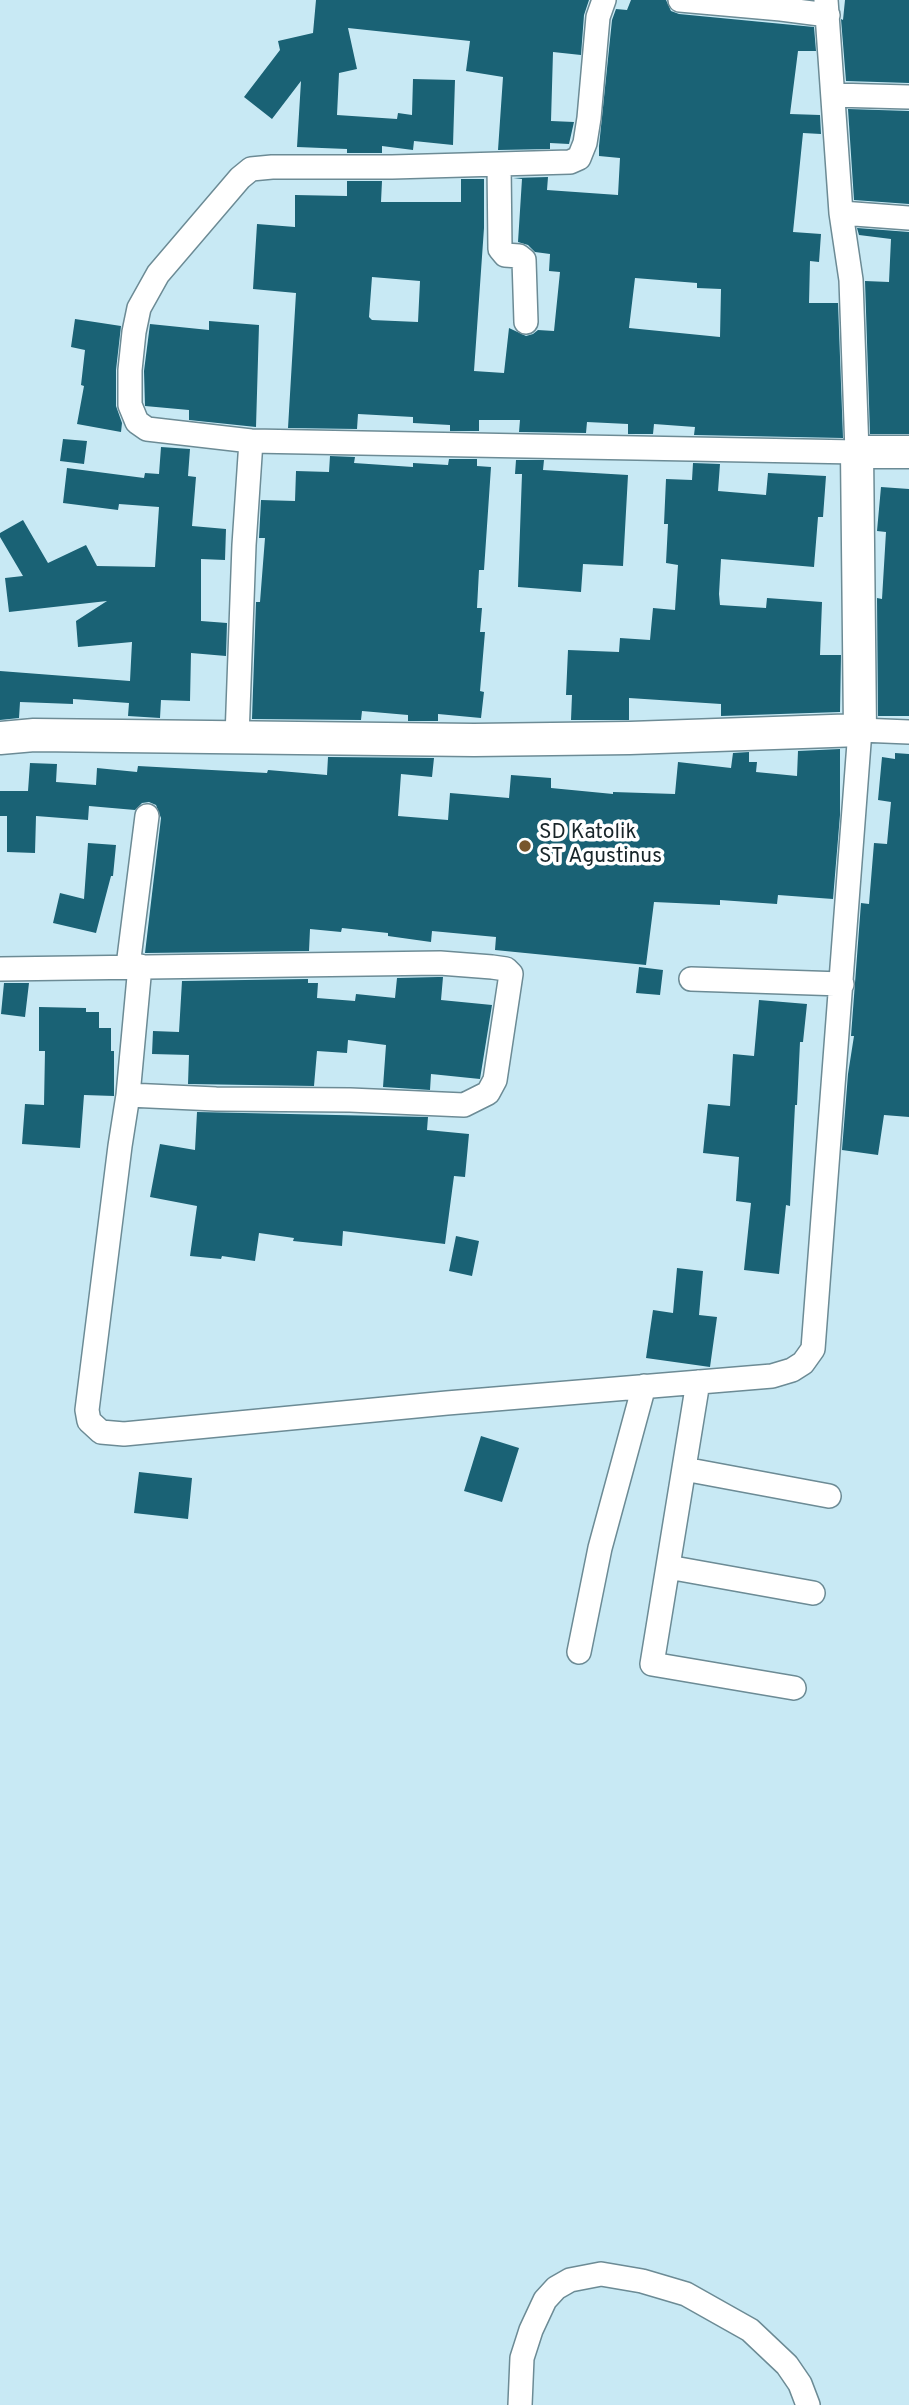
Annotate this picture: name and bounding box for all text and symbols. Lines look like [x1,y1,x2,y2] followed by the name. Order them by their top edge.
[539,821,662,871] place label: SD Katolik ST Agustinus
[517,838,533,854] marker: SD Katolik ST Agustinus

